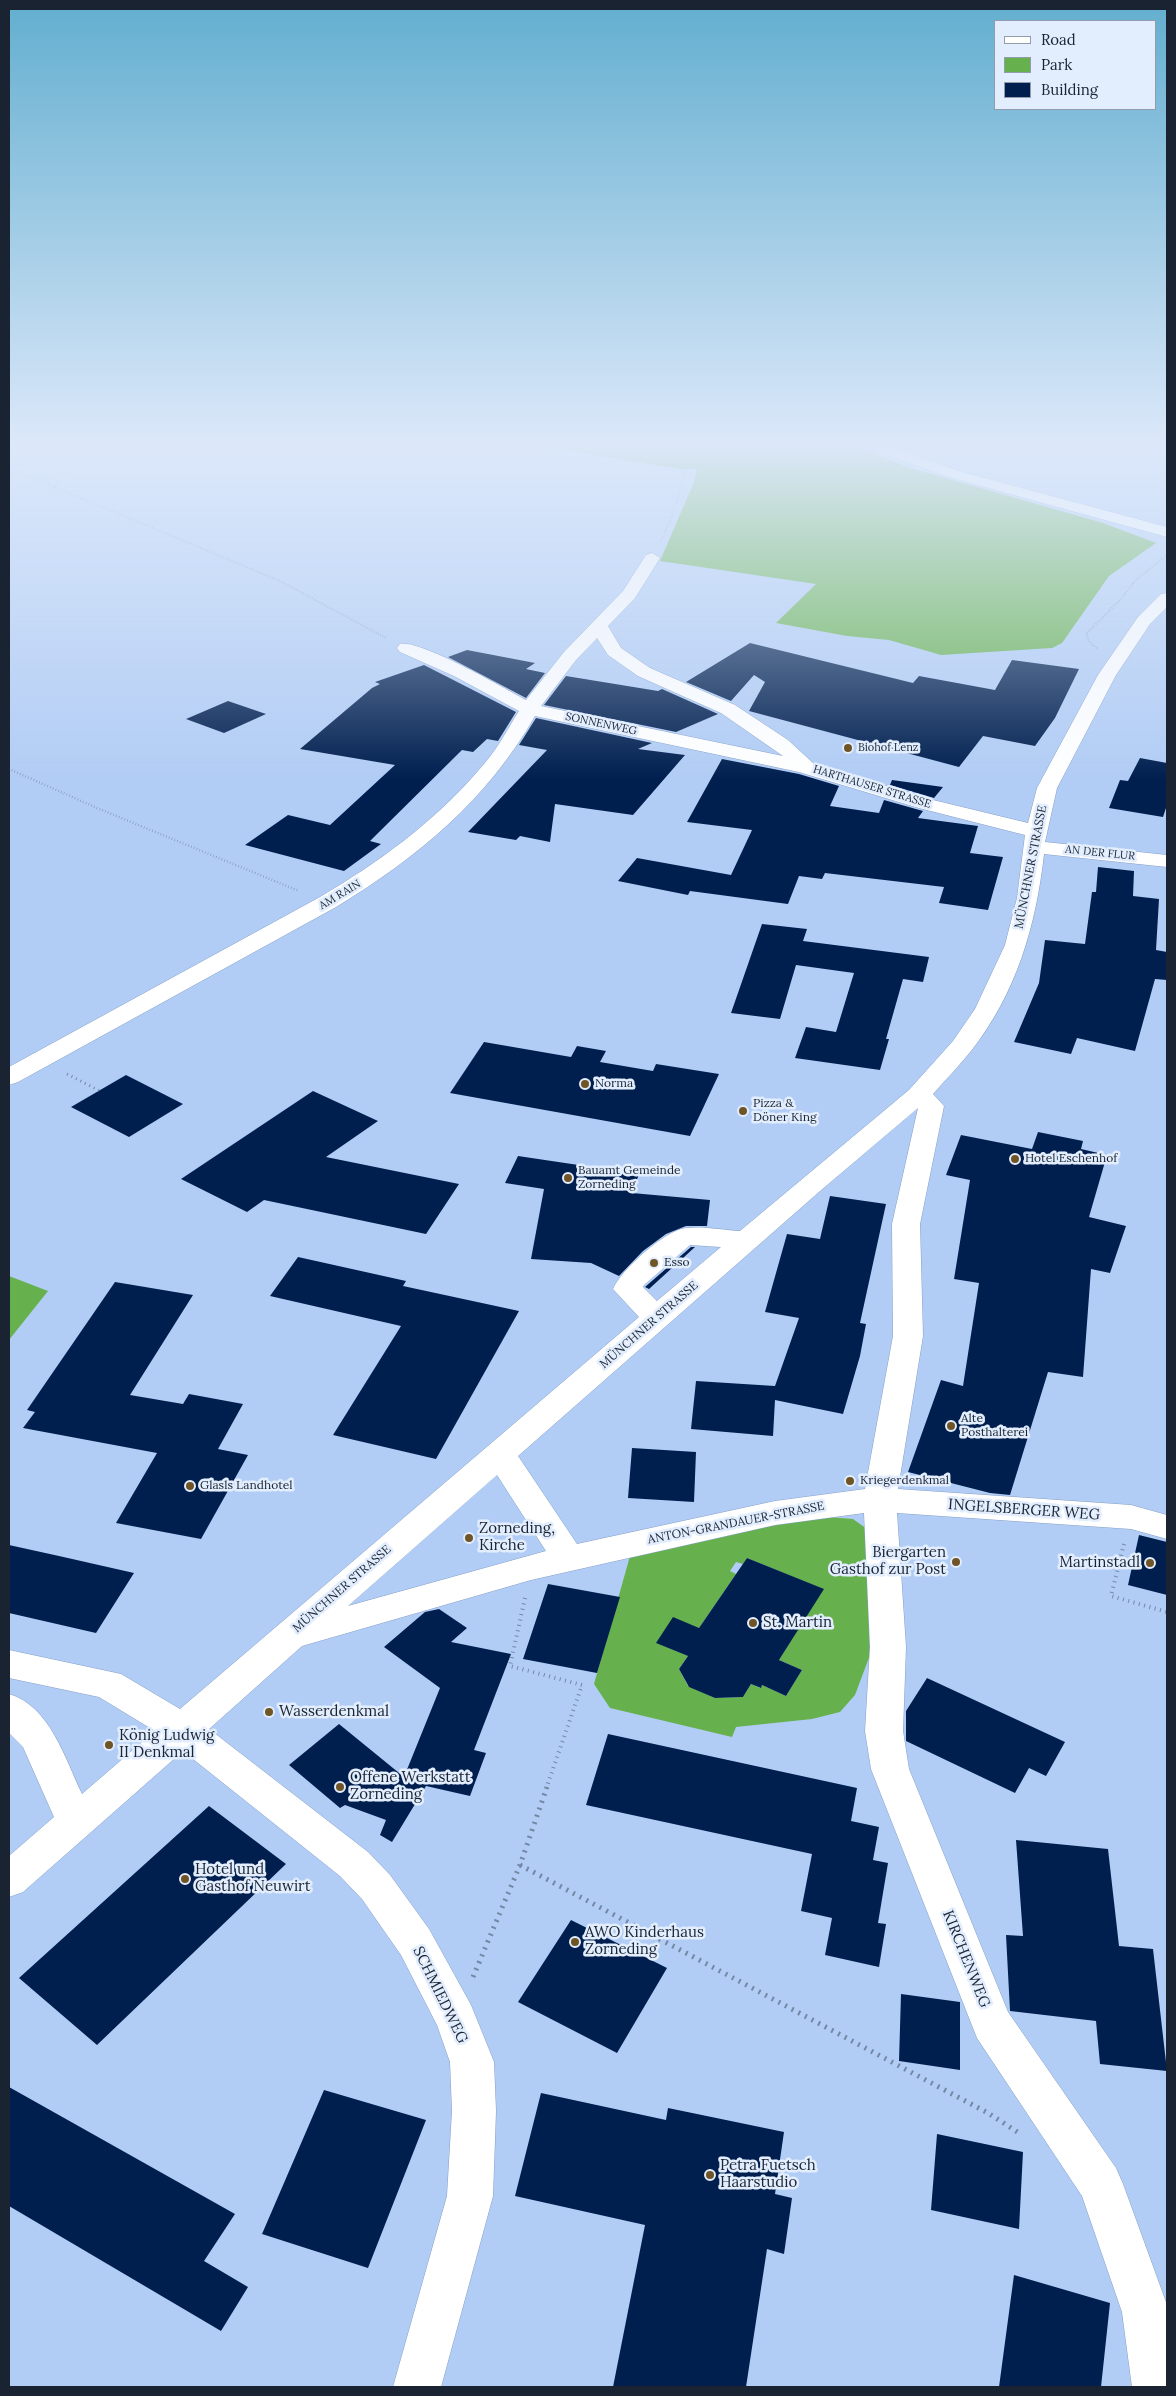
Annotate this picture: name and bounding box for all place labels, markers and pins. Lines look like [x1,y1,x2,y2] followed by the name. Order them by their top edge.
[858,741,918,755] place label: Biohof Lenz
[842,742,854,754] marker: Biohof Lenz
[595,1077,633,1091] place label: Norma
[579,1078,591,1090] marker: Norma
[753,1097,817,1125] place label: Pizza & Döner King
[737,1105,749,1117] marker: Pizza & Döner King
[1025,1152,1117,1166] place label: Hotel Eschenhof
[1009,1153,1021,1165] marker: Hotel Eschenhof
[578,1164,681,1192] place label: Bauamt Gemeinde Zorneding
[562,1172,574,1184] marker: Bauamt Gemeinde Zorneding
[664,1256,690,1270] place label: Esso
[648,1257,660,1269] marker: Esso
[961,1412,1028,1440] place label: Alte Posthalterei
[945,1420,957,1432] marker: Alte Posthalterei
[860,1474,949,1488] place label: Kriegerdenkmal
[844,1475,856,1487] marker: Kriegerdenkmal
[200,1479,293,1493] place label: Glasls Landhotel
[184,1480,196,1492] marker: Glasls Landhotel
[479,1520,555,1555] place label: Zorneding, Kirche
[463,1532,475,1544] marker: Zorneding, Kirche
[830,1544,946,1579] place label: Biergarten Gasthof zur Post
[1059,1554,1140,1572] place label: Martinstadl
[950,1556,962,1568] marker: Biergarten Gasthof zur Post
[1144,1557,1156,1569] marker: Martinstadl
[763,1614,832,1632] place label: St. Martin
[747,1617,759,1629] marker: St. Martin
[279,1703,389,1721] place label: Wasserdenkmal
[263,1706,275,1718] marker: Wasserdenkmal
[119,1727,214,1762] place label: König Ludwig II Denkmal
[103,1739,115,1751] marker: König Ludwig II Denkmal
[350,1769,471,1804] place label: Offene Werkstatt Zorneding
[334,1781,346,1793] marker: Offene Werkstatt Zorneding
[195,1861,311,1896] place label: Hotel und Gasthof Neuwirt
[179,1873,191,1885] marker: Hotel und Gasthof Neuwirt
[585,1924,704,1959] place label: AWO Kinderhaus Zorneding
[569,1936,581,1948] marker: AWO Kinderhaus Zorneding
[720,2157,816,2192] place label: Petra Fuetsch Haarstudio
[704,2169,716,2181] marker: Petra Fuetsch Haarstudio

